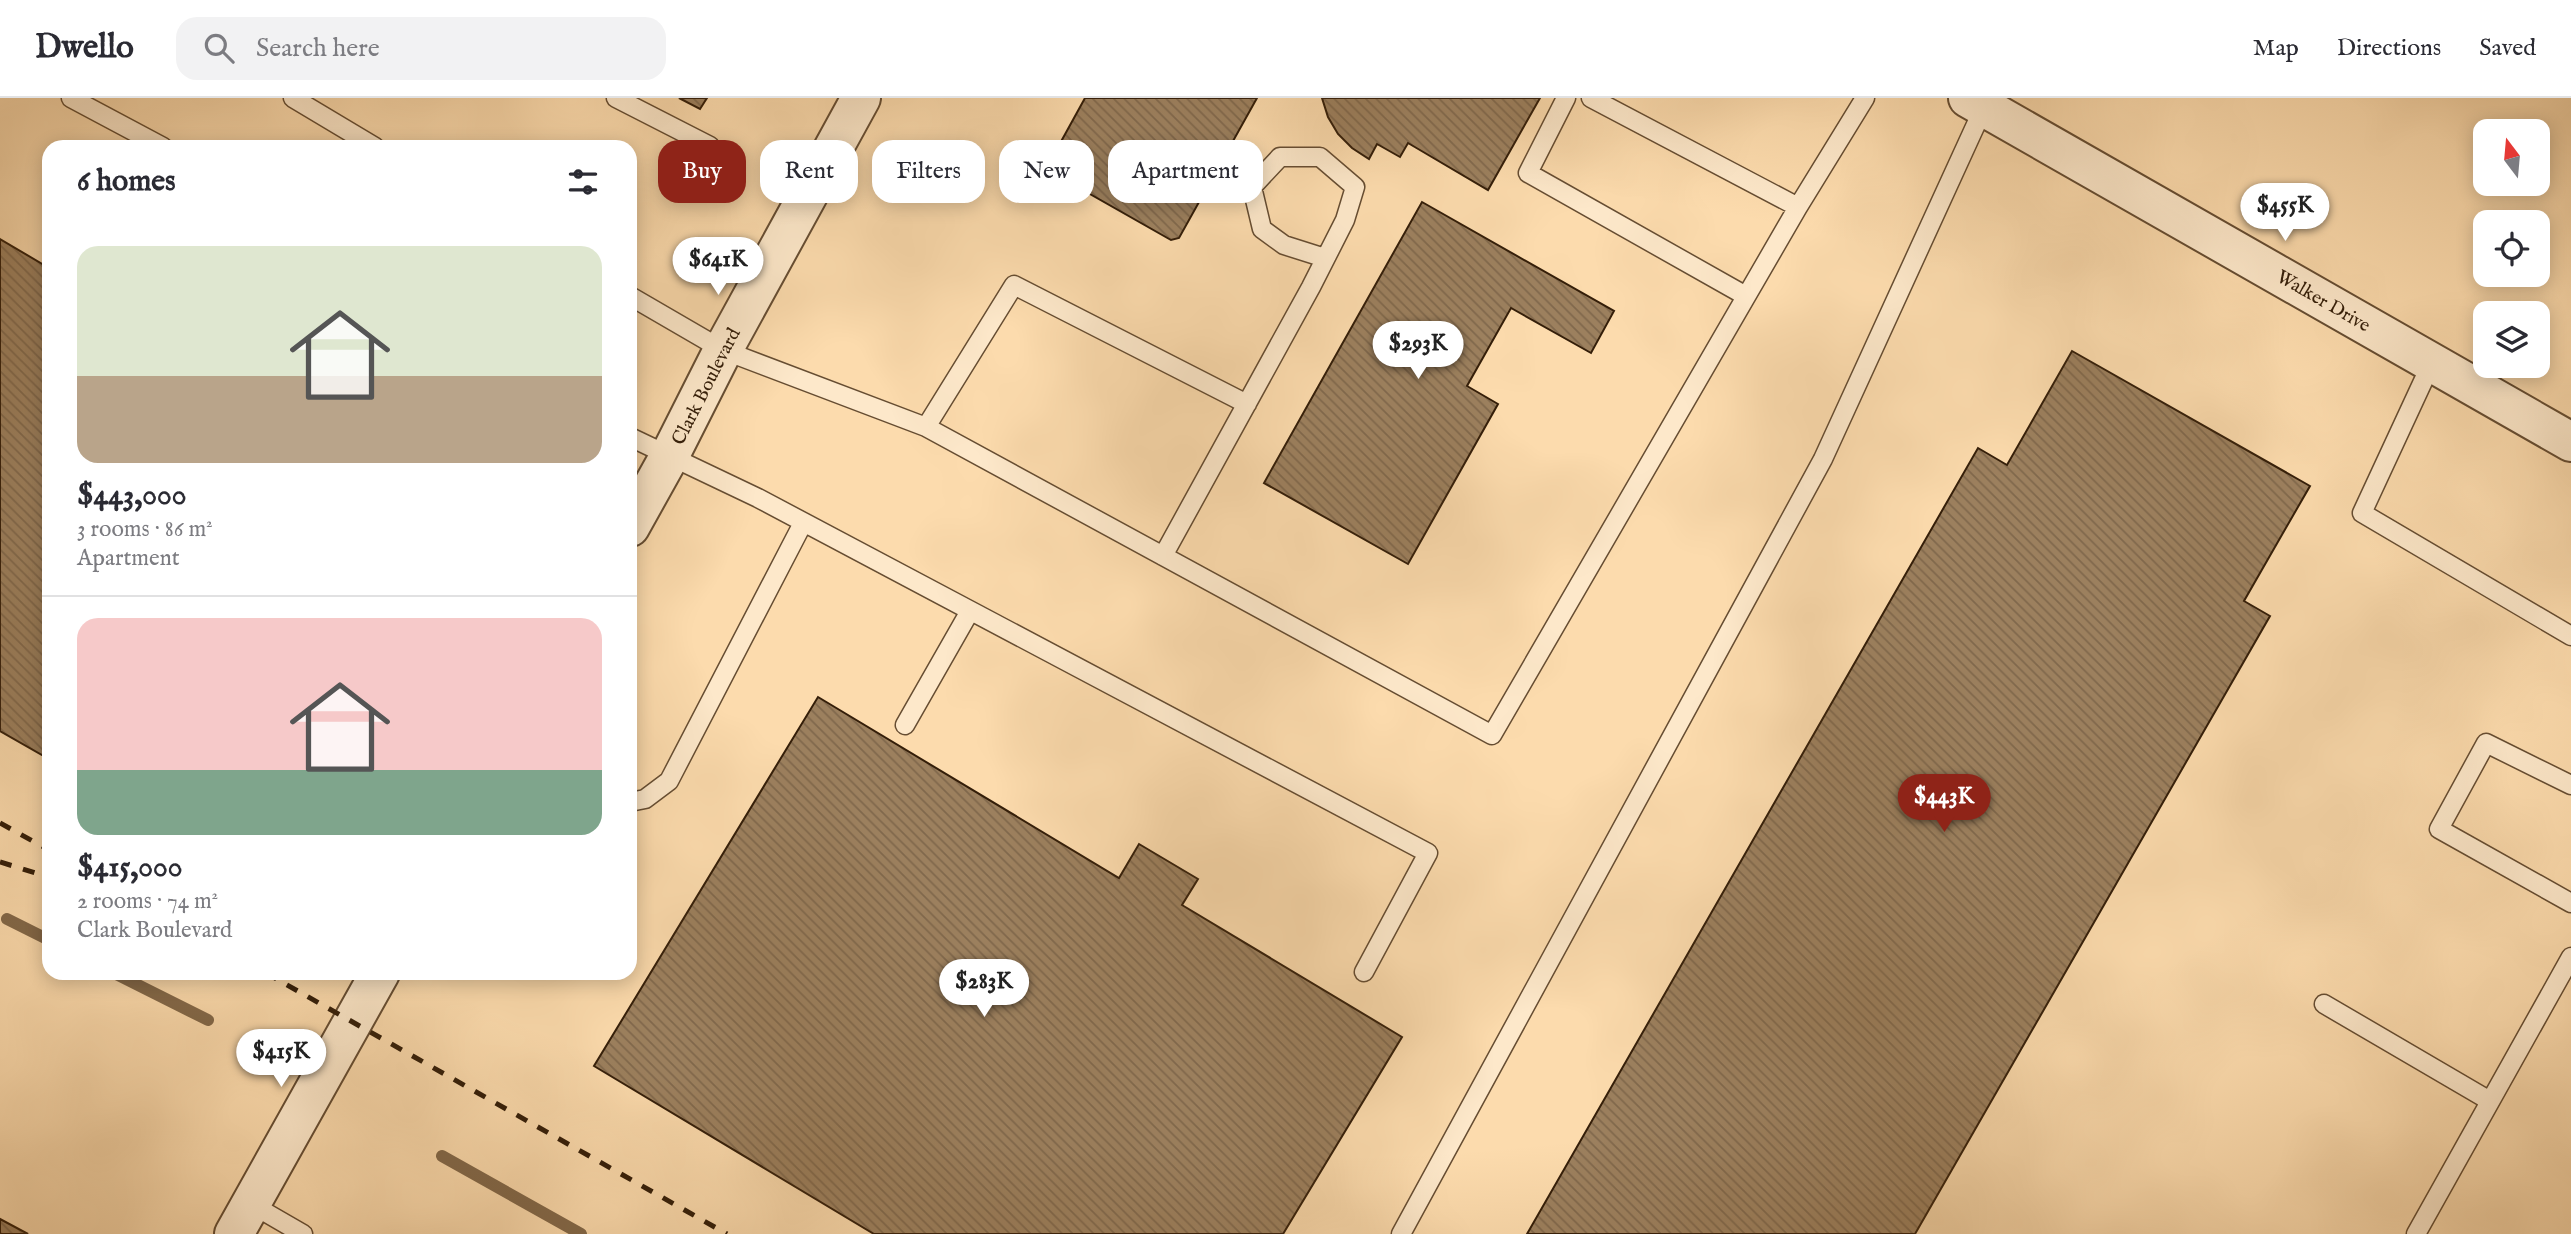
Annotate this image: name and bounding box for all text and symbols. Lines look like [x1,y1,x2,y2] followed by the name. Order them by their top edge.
[176,17,666,80] search box
[35,27,134,69] text: Dwello
[200,29,238,67] icon: search
[256,32,380,65] text: Search here
[2253,33,2299,64] text: Map
[2337,33,2441,64] text: Directions
[2479,33,2536,64] text: Saved
[2473,119,2550,196] north arrow
[2473,119,2550,378] map controls
[658,140,746,203] chip: Buy
[760,140,858,203] chip: Rent
[872,140,985,203] chip: Filters
[999,140,1094,203] chip: New
[1108,140,1263,203] chip: Apartment
[77,163,176,201] text: 6 homes
[564,163,602,201] icon: filters
[2236,184,2334,243] pin: $455K
[2256,191,2314,220] text: $455K
[2473,210,2550,287] button: locate
[669,238,767,297] pin: $641K
[689,245,747,274] text: $641K
[2272,265,2374,338] street label: Walker Drive
[277,292,403,418] icon: home
[2473,301,2550,378] button: layers
[1369,322,1467,381] pin: $293K
[667,324,747,450] street label: Clark Boulevard
[1389,329,1447,358] text: $293K
[77,477,186,515] text: $443,000
[77,515,213,544] text: 3 rooms · 86 m²
[77,544,180,573] text: Apartment
[277,664,403,790] icon: home
[1895,774,1993,834] pin: $443K
[1914,782,1974,811] text: $443K
[77,849,183,887] text: $415,000
[77,887,218,916] text: 2 rooms · 74 m²
[77,916,232,945] text: Clark Boulevard
[935,960,1033,1019] pin: $283K
[955,967,1013,996] text: $283K
[232,1030,330,1089] pin: $415K
[252,1037,310,1066] text: $415K

